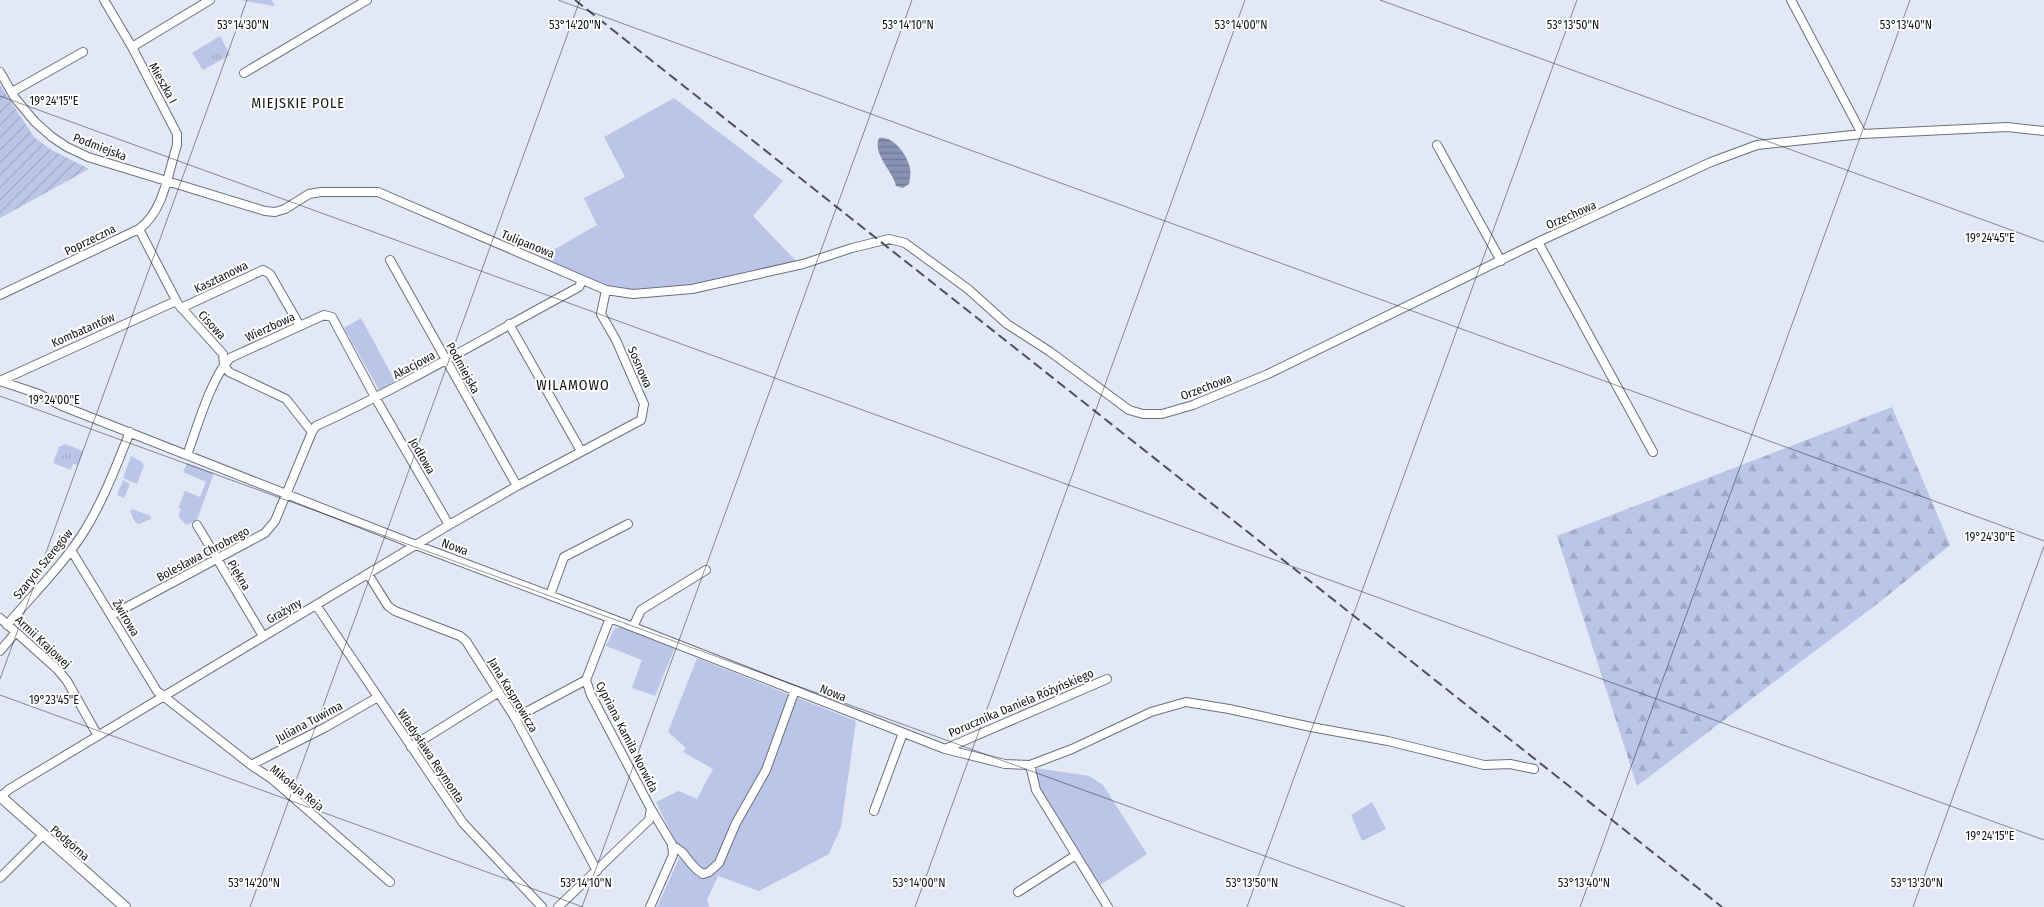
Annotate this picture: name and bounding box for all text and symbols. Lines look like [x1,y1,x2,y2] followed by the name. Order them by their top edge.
[217,18,269,32] text: 53°14'30"N
[549,18,601,32] text: 53°14'20"N
[882,18,934,32] text: 53°14'10"N
[1215,18,1267,32] text: 53°14'00"N
[1547,18,1599,32] text: 53°13'50"N
[1880,18,1932,32] text: 53°13'40"N
[146,60,180,106] street label: Mieszka I
[30,94,79,108] text: 19°24'15"E
[251,95,345,112] district label: MIEJSKIE POLE
[71,130,129,164] street label: Podmiejska
[1544,198,1598,232] street label: Orzechowa
[62,222,118,258] street label: Poprzeczna
[499,227,557,261] street label: Tulipanowa
[1965,231,2015,245] text: 19°24'45"E
[192,258,250,296] street label: Kasztanowa
[195,308,229,342] street label: Cisowa
[243,309,297,345] street label: Wierzbowa
[49,310,117,350] street label: Kombatantów
[443,340,483,396] street label: Podmiejska
[625,344,655,390] street label: Sosnowa
[391,348,438,382] street label: Akacjowa
[1178,371,1234,403] street label: Orzechowa
[536,377,610,394] district label: WILAMOWO
[28,393,80,407] text: 19°24'00"E
[406,435,438,477] street label: Jodłowa
[154,524,252,584] street label: Bolesława Chrobrego
[11,526,76,602] street label: Szarych Szeregów
[1965,530,2016,544] text: 19°24'30"E
[440,536,470,558] street label: Nowa
[224,557,254,593] street label: Piękna
[264,595,305,627] street label: Grażyny
[110,597,143,639] street label: Żwirowa
[12,613,74,671] street label: Armii Krajowej
[485,655,541,735] street label: Jana Kasprowicza
[946,666,1096,740] street label: Porucznika Daniela Różyńskiego
[593,679,661,795] street label: Cypriana Kamila Norwida
[818,682,848,704] street label: Nowa
[29,693,79,707] text: 19°23'45"E
[273,698,345,746] street label: Juliana Tuwima
[395,707,468,805] street label: Władysława Reymonta
[267,762,327,814] street label: Mikołaja Reja
[48,822,92,864] street label: Podgórna
[1966,829,2015,843] text: 19°24'15"E
[228,876,280,890] text: 53°14'20"N
[560,876,612,890] text: 53°14'10"N
[893,876,945,890] text: 53°14'00"N
[1226,876,1278,890] text: 53°13'50"N
[1558,876,1610,890] text: 53°13'40"N
[1891,876,1943,890] text: 53°13'30"N

